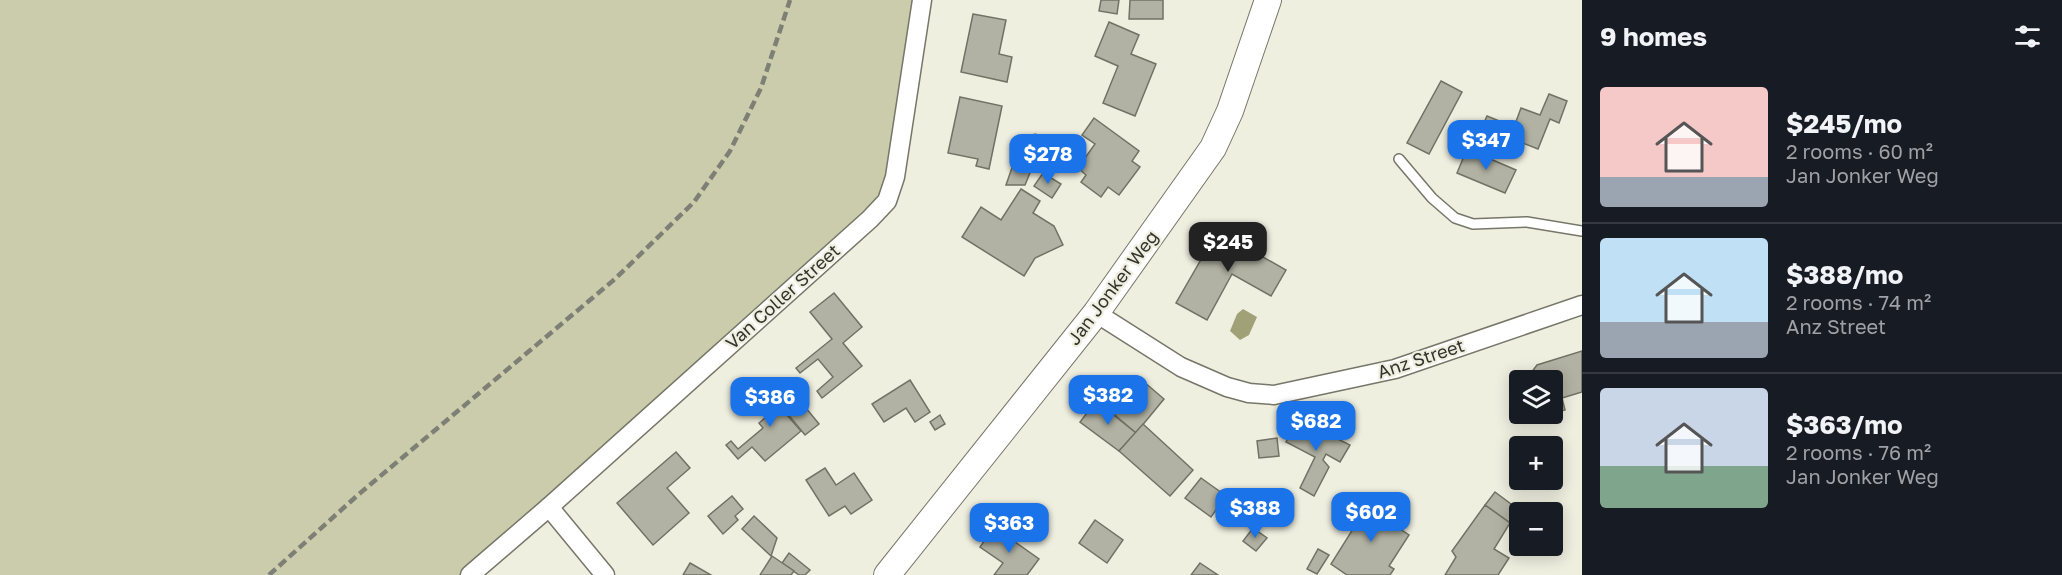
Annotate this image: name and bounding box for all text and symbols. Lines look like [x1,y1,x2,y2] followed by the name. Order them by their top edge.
[2011,20,2044,53] icon: filters
[1600,21,1707,52] text: 9 homes
[1786,108,1902,139] text: $245/mo
[1648,111,1720,183] icon: home
[1450,120,1522,171] pin: $347
[1462,127,1511,151] text: $347
[1012,134,1084,185] pin: $278
[1786,139,1933,163] text: 2 rooms · 60 m²
[1023,141,1073,165] text: $278
[1786,163,1939,187] text: Jan Jonker Weg
[1192,222,1264,273] pin: $245
[1062,226,1162,349] street label: Jan Jonker Weg
[1203,229,1253,253] text: $245
[721,239,844,353] street label: Van Coller Street
[1786,259,1903,290] text: $388/mo
[1648,262,1720,334] icon: home
[1786,290,1931,314] text: 2 rooms · 74 m²
[1786,314,1886,338] text: Anz Street
[1374,334,1467,382] street label: Anz Street
[1509,370,1563,556] map controls
[1509,370,1563,424] button: layers
[1072,375,1144,426] pin: $382
[734,377,806,428] pin: $386
[1083,382,1133,406] text: $382
[744,384,796,408] text: $386
[1280,401,1352,452] pin: $682
[1290,408,1342,432] text: $682
[1786,409,1902,440] text: $363/mo
[1648,412,1720,484] icon: home
[1509,436,1563,490] button: +
[1786,440,1931,464] text: 2 rooms · 76 m²
[1786,464,1939,488] text: Jan Jonker Weg
[1219,488,1291,539] pin: $388
[1335,492,1407,543] pin: $602
[1229,495,1281,519] text: $388
[1345,499,1397,523] text: $602
[1509,502,1563,556] button: −
[973,503,1045,554] pin: $363
[984,510,1034,534] text: $363

